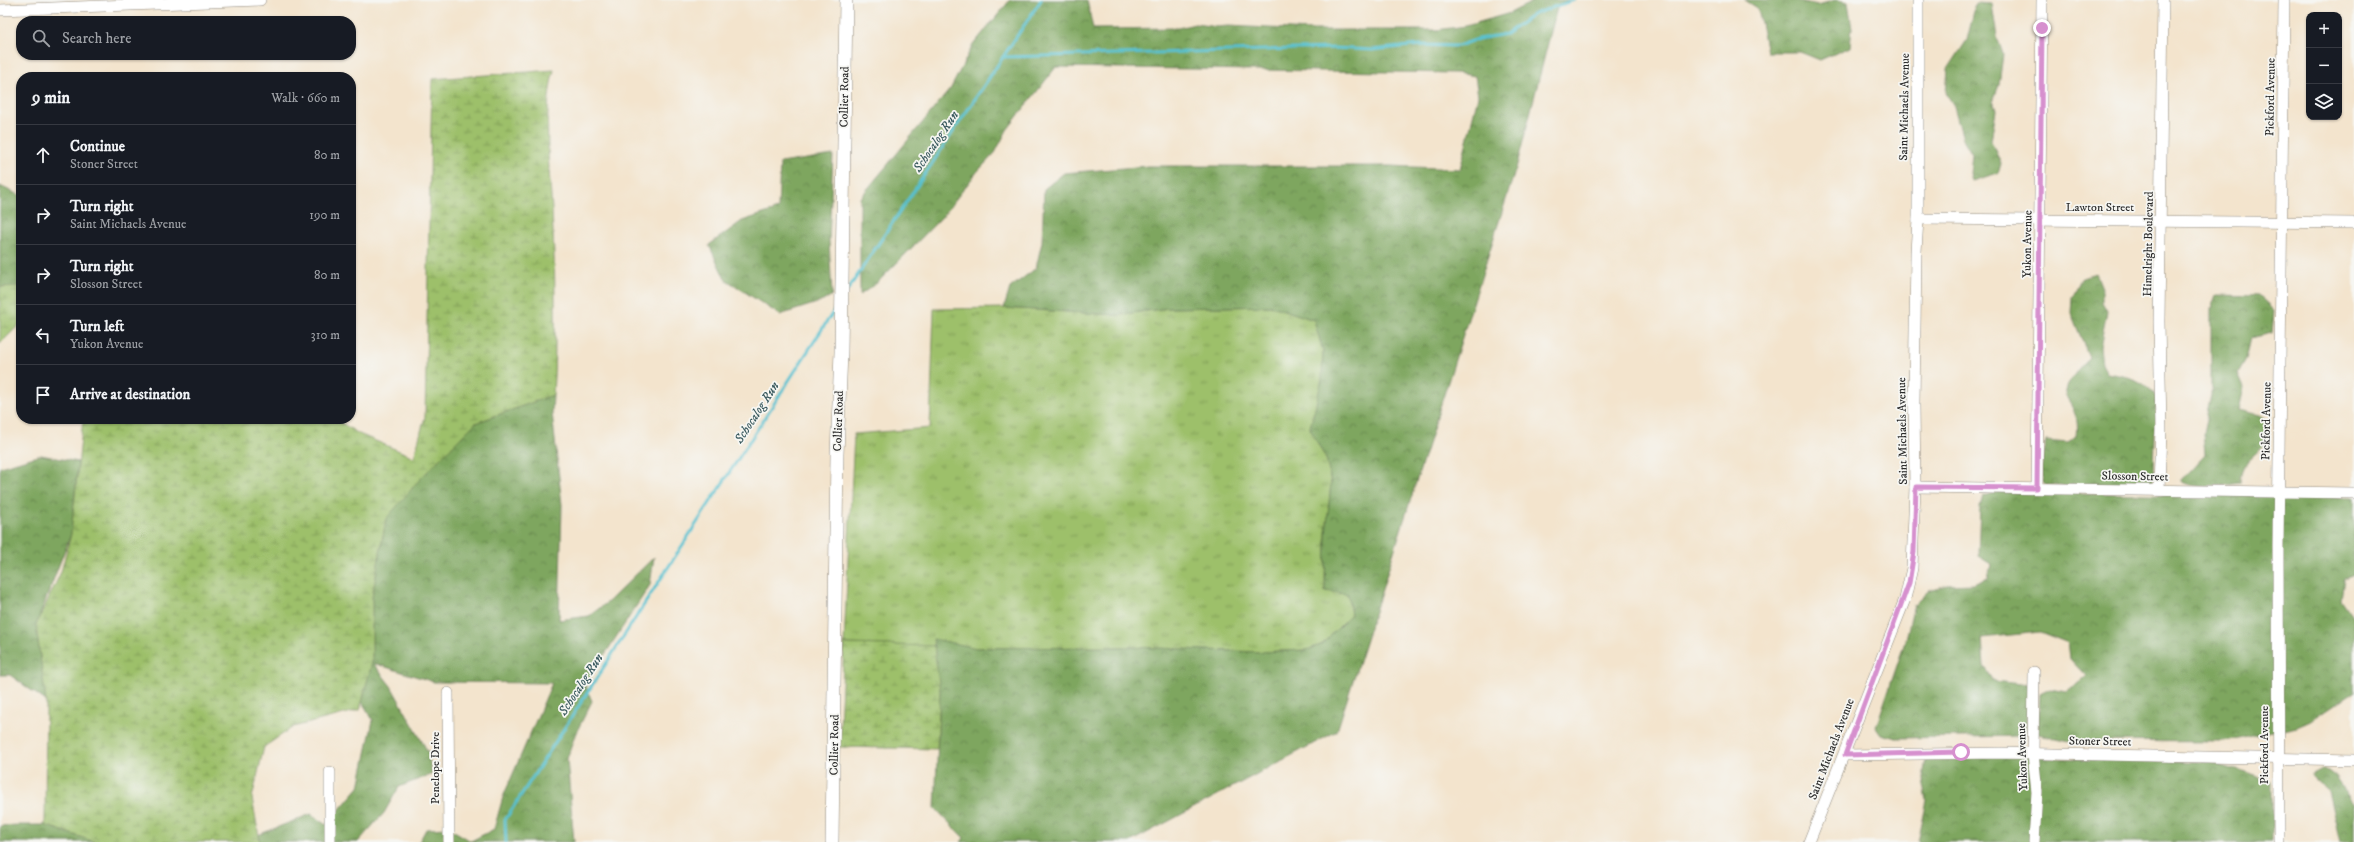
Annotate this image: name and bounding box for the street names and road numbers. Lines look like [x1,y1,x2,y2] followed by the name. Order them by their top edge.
[1896,53,1913,161] street label: Saint Michaels Avenue
[2262,58,2279,136] street label: Pickford Avenue
[836,66,853,128] street label: Collier Road
[2140,191,2157,297] street label: Himelright Boulevard
[2066,200,2134,215] street label: Lawton Street
[2019,210,2036,278] street label: Yukon Avenue
[1894,377,1911,485] street label: Saint Michaels Avenue
[2258,382,2275,460] street label: Pickford Avenue
[830,390,847,452] street label: Collier Road
[2101,468,2169,485] street label: Slosson Street
[1805,696,1858,802] street label: Saint Michaels Avenue
[2257,706,2272,784] street label: Pickford Avenue
[826,714,843,776] street label: Collier Road
[2014,723,2031,791] street label: Yukon Avenue
[428,732,443,804] street label: Penelope Drive
[2069,733,2132,750] street label: Stoner Street

